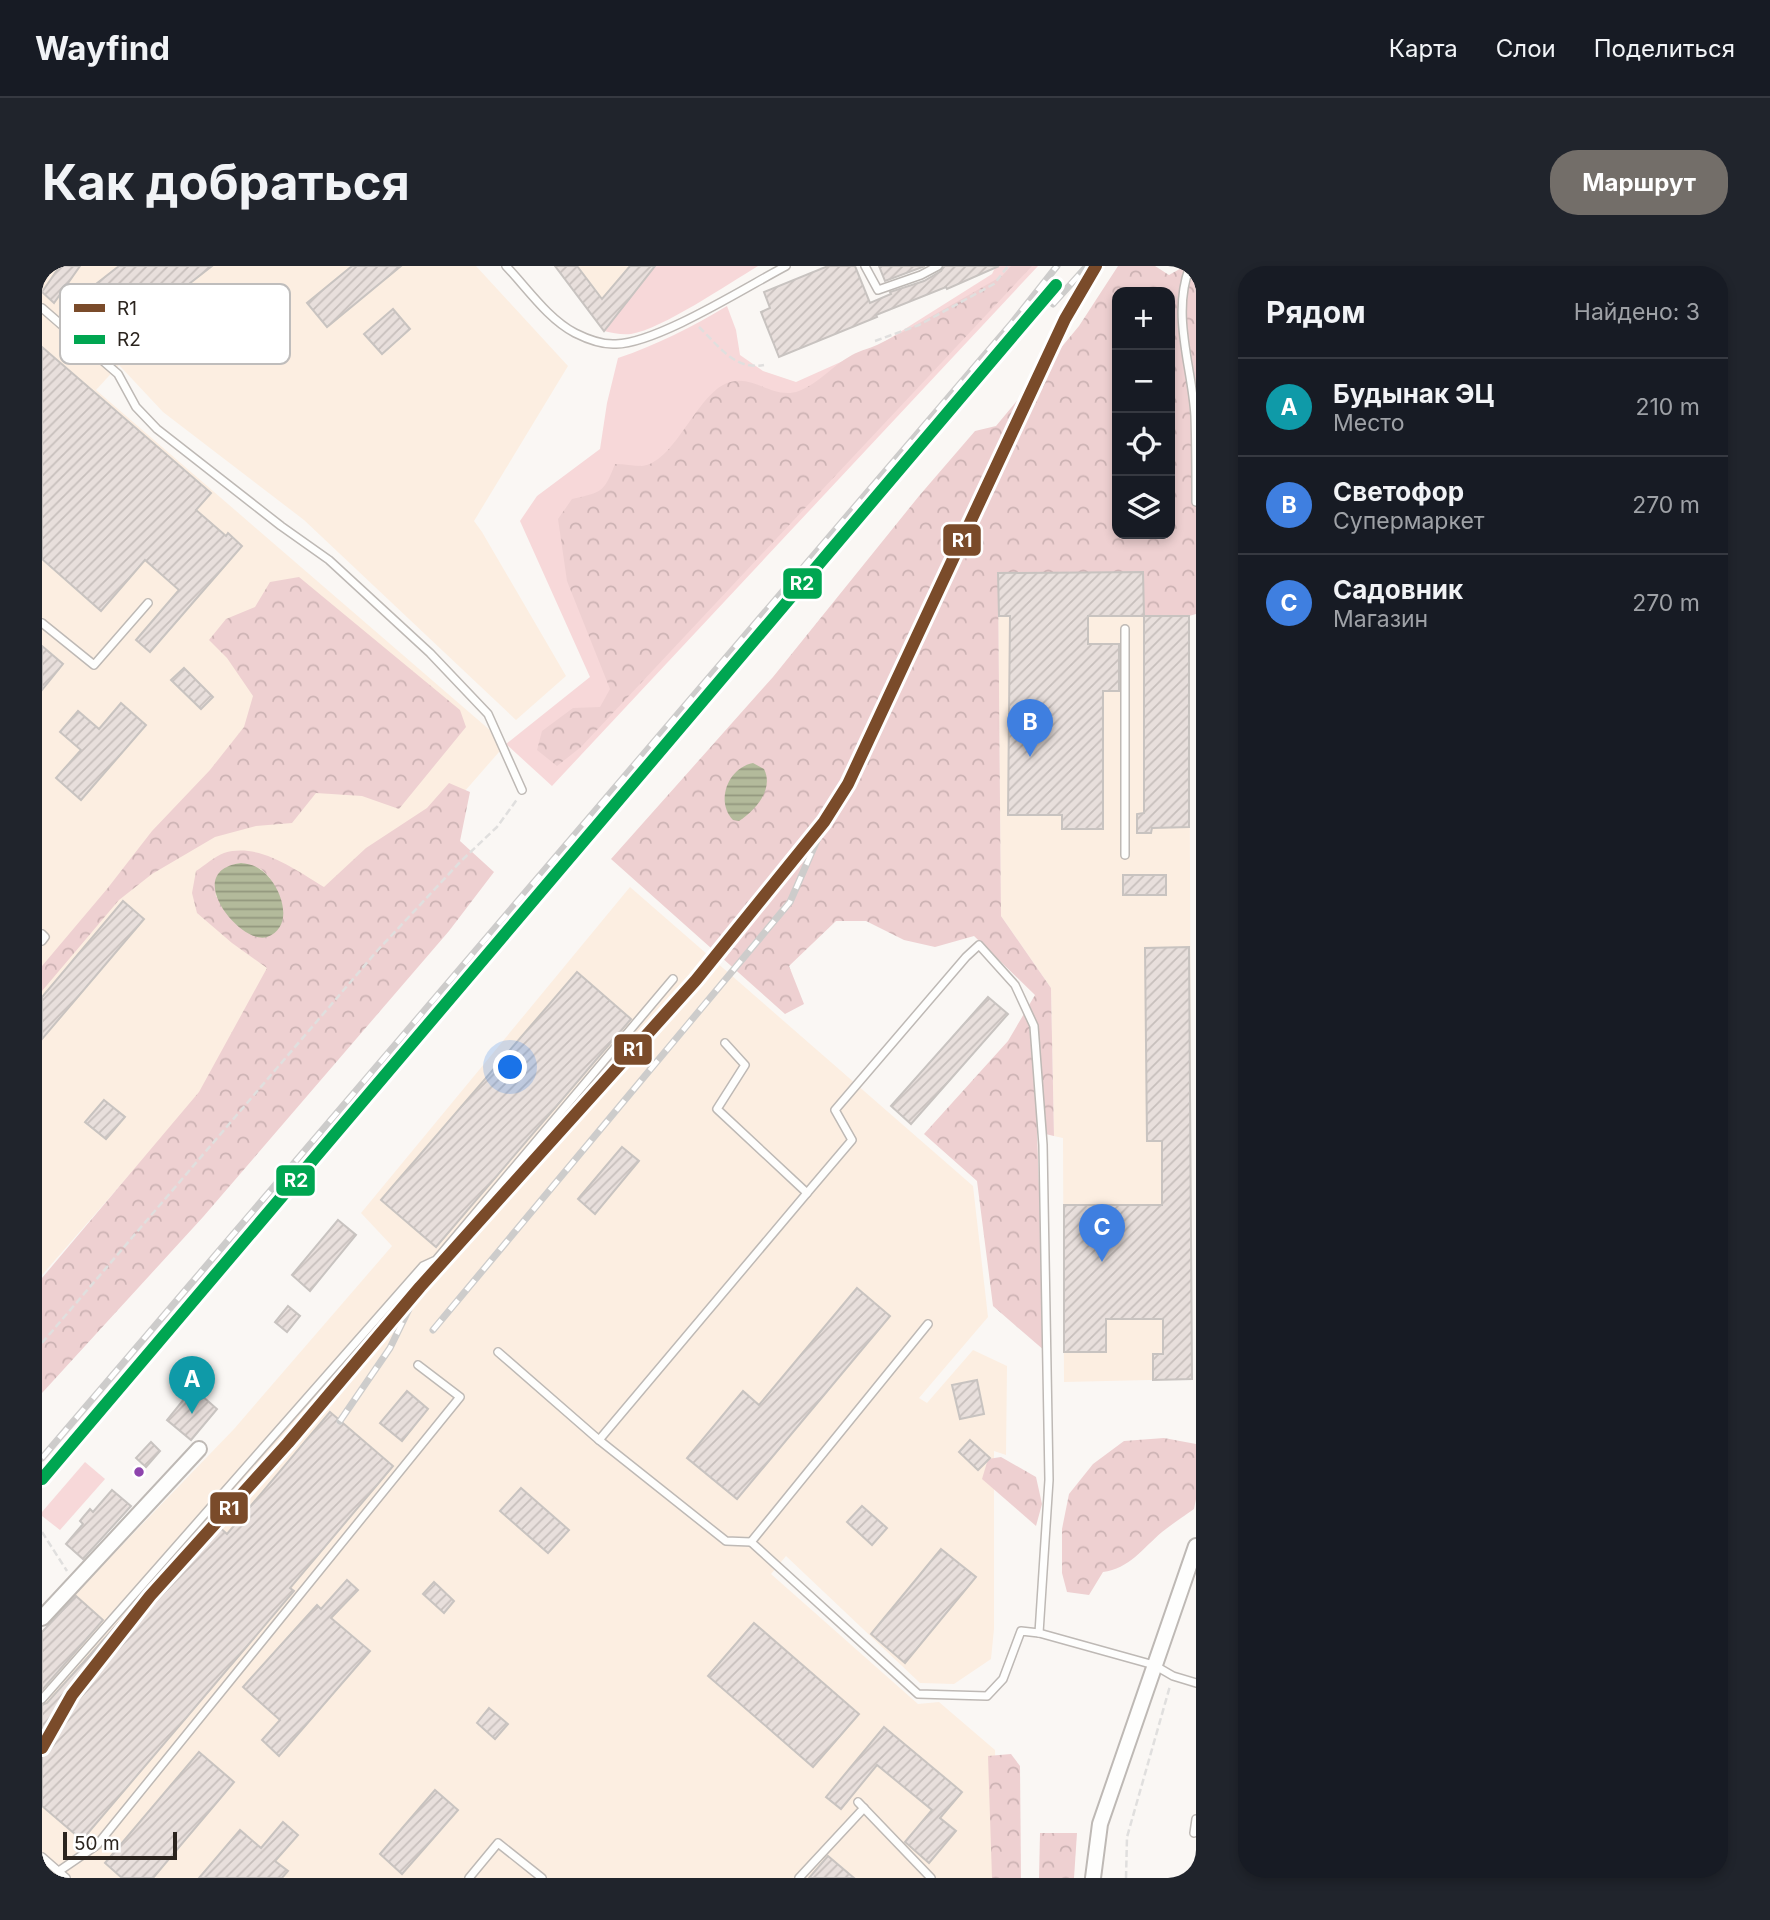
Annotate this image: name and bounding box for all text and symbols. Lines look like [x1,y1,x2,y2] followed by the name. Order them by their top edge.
[35,28,170,68] text: Wayfind
[1389,34,1458,63] text: Карта
[1496,34,1556,63] text: Слои
[1594,34,1735,63] text: Поделиться
[1550,150,1728,215] button: Маршрут
[42,153,410,212] text: Как добраться
[60,284,290,364] legend
[1112,287,1175,539] map controls
[1112,287,1175,350] button: +
[1266,294,1366,330] text: Рядом
[117,297,137,320] text: R1
[1574,298,1700,326] text: Найдено: 3
[117,328,141,351] text: R2
[1112,350,1175,413] button: −
[1333,378,1494,409] text: Будынак ЭЦ
[1280,393,1298,421] text: A
[1635,393,1700,421] text: 210 m
[1333,409,1404,437] text: Место
[1112,413,1175,476] button: locate
[1112,476,1175,539] button: layers
[1333,476,1464,507] text: Светофор
[1281,491,1297,519] text: B
[1632,491,1700,519] text: 270 m
[1333,507,1485,535] text: Супермаркет
[942,523,982,557] line badge: R1
[952,529,972,552] text: R1
[782,567,823,600] line badge: R2
[790,572,814,595] text: R2
[1333,574,1463,605] text: Садовник
[1280,589,1298,617] text: C
[1632,589,1700,617] text: 270 m
[1333,605,1428,633] text: Магазин
[1007,699,1053,757] pin: B
[613,1033,653,1066] line badge: R1
[623,1038,643,1061] text: R1
[493,1050,527,1084] your location
[275,1164,316,1197] line badge: R2
[284,1169,308,1192] text: R2
[1079,1204,1125,1262] pin: C
[169,1356,215,1414] pin: A
[132,1465,146,1479] unlabelled marker
[209,1491,249,1525] line badge: R1
[219,1497,239,1520] text: R1
[63,1829,177,1861] scale bar
[74,1832,120,1855] text: 50 m

